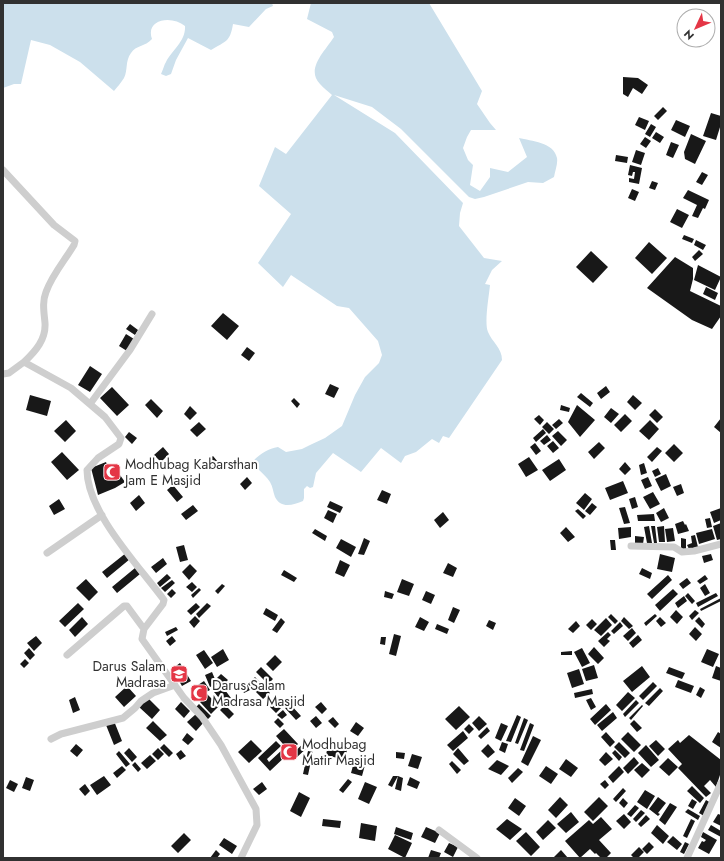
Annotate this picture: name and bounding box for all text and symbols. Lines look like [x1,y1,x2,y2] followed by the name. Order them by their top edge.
[676,8,716,48] north arrow
[680,26,698,44] text: N
[123,454,258,490] place label: Modhubag Kabarsthan Jam E Masjid
[102,462,122,482] mosque icon: Modhubag Kabarsthan Jam E Masjid
[92,656,166,692] place label: Darus Salam Madrasa
[169,664,189,684] school or university icon: Darus Salam Madrasa
[212,675,305,711] place label: Darus Salam Madrasa Masjid
[189,683,209,703] mosque icon: Darus Salam Madrasa Masjid
[302,734,375,770] place label: Modhubag Matir Masjid
[279,742,299,762] mosque icon: Modhubag Matir Masjid

